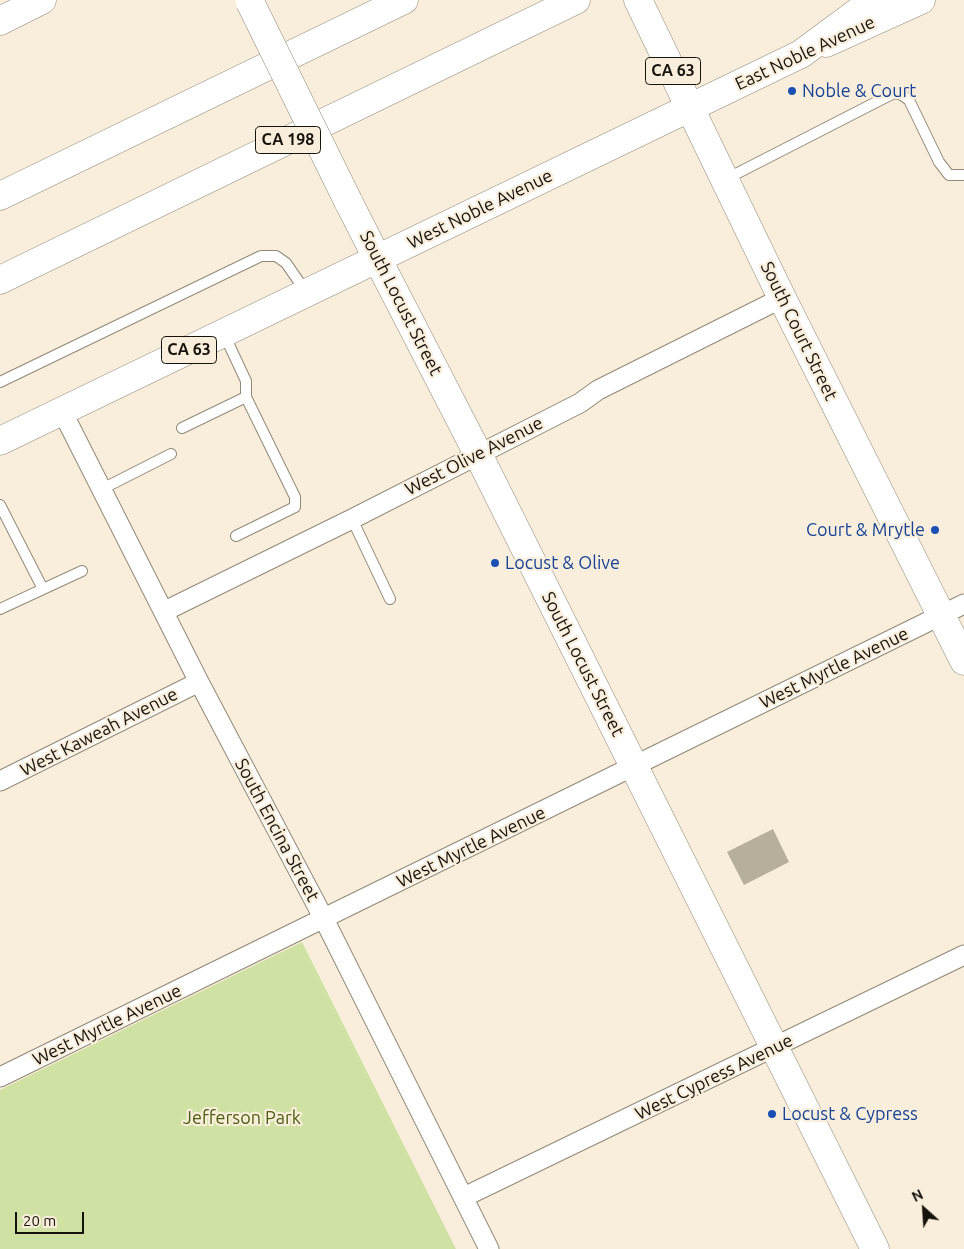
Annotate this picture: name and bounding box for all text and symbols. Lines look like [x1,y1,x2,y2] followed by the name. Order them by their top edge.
[732,11,878,95] street label: East Noble Avenue
[646,58,700,84] road number: CA 63
[802,80,916,102] place label: Noble & Court
[786,85,798,97] marker: Noble & Court
[256,126,320,154] road number: CA 198
[404,165,556,253] street label: West Noble Avenue
[355,227,447,379] street label: South Locust Street
[756,258,842,404] street label: South Court Street
[162,336,216,364] road number: CA 63
[401,412,547,500] street label: West Olive Avenue
[806,519,925,541] place label: Court & Mrytle
[929,524,941,536] marker: Court & Mrytle
[505,552,620,574] place label: Locust & Olive
[489,557,501,569] marker: Locust & Olive
[537,588,629,740] street label: South Locust Street
[756,623,912,713] street label: West Myrtle Avenue
[17,683,181,781] street label: West Kaweah Avenue
[230,755,324,905] street label: South Encina Street
[393,802,549,892] street label: West Myrtle Avenue
[29,980,185,1070] street label: West Myrtle Avenue
[632,1029,796,1125] street label: West Cypress Avenue
[782,1103,918,1125] place label: Locust & Cypress
[183,1107,301,1129] park label: Jefferson Park
[766,1108,778,1120] marker: Locust & Cypress
[899,1184,949,1234] north arrow
[909,1186,926,1205] text: N
[18,1202,86,1234] scale bar
[23,1212,56,1229] text: 20 m

